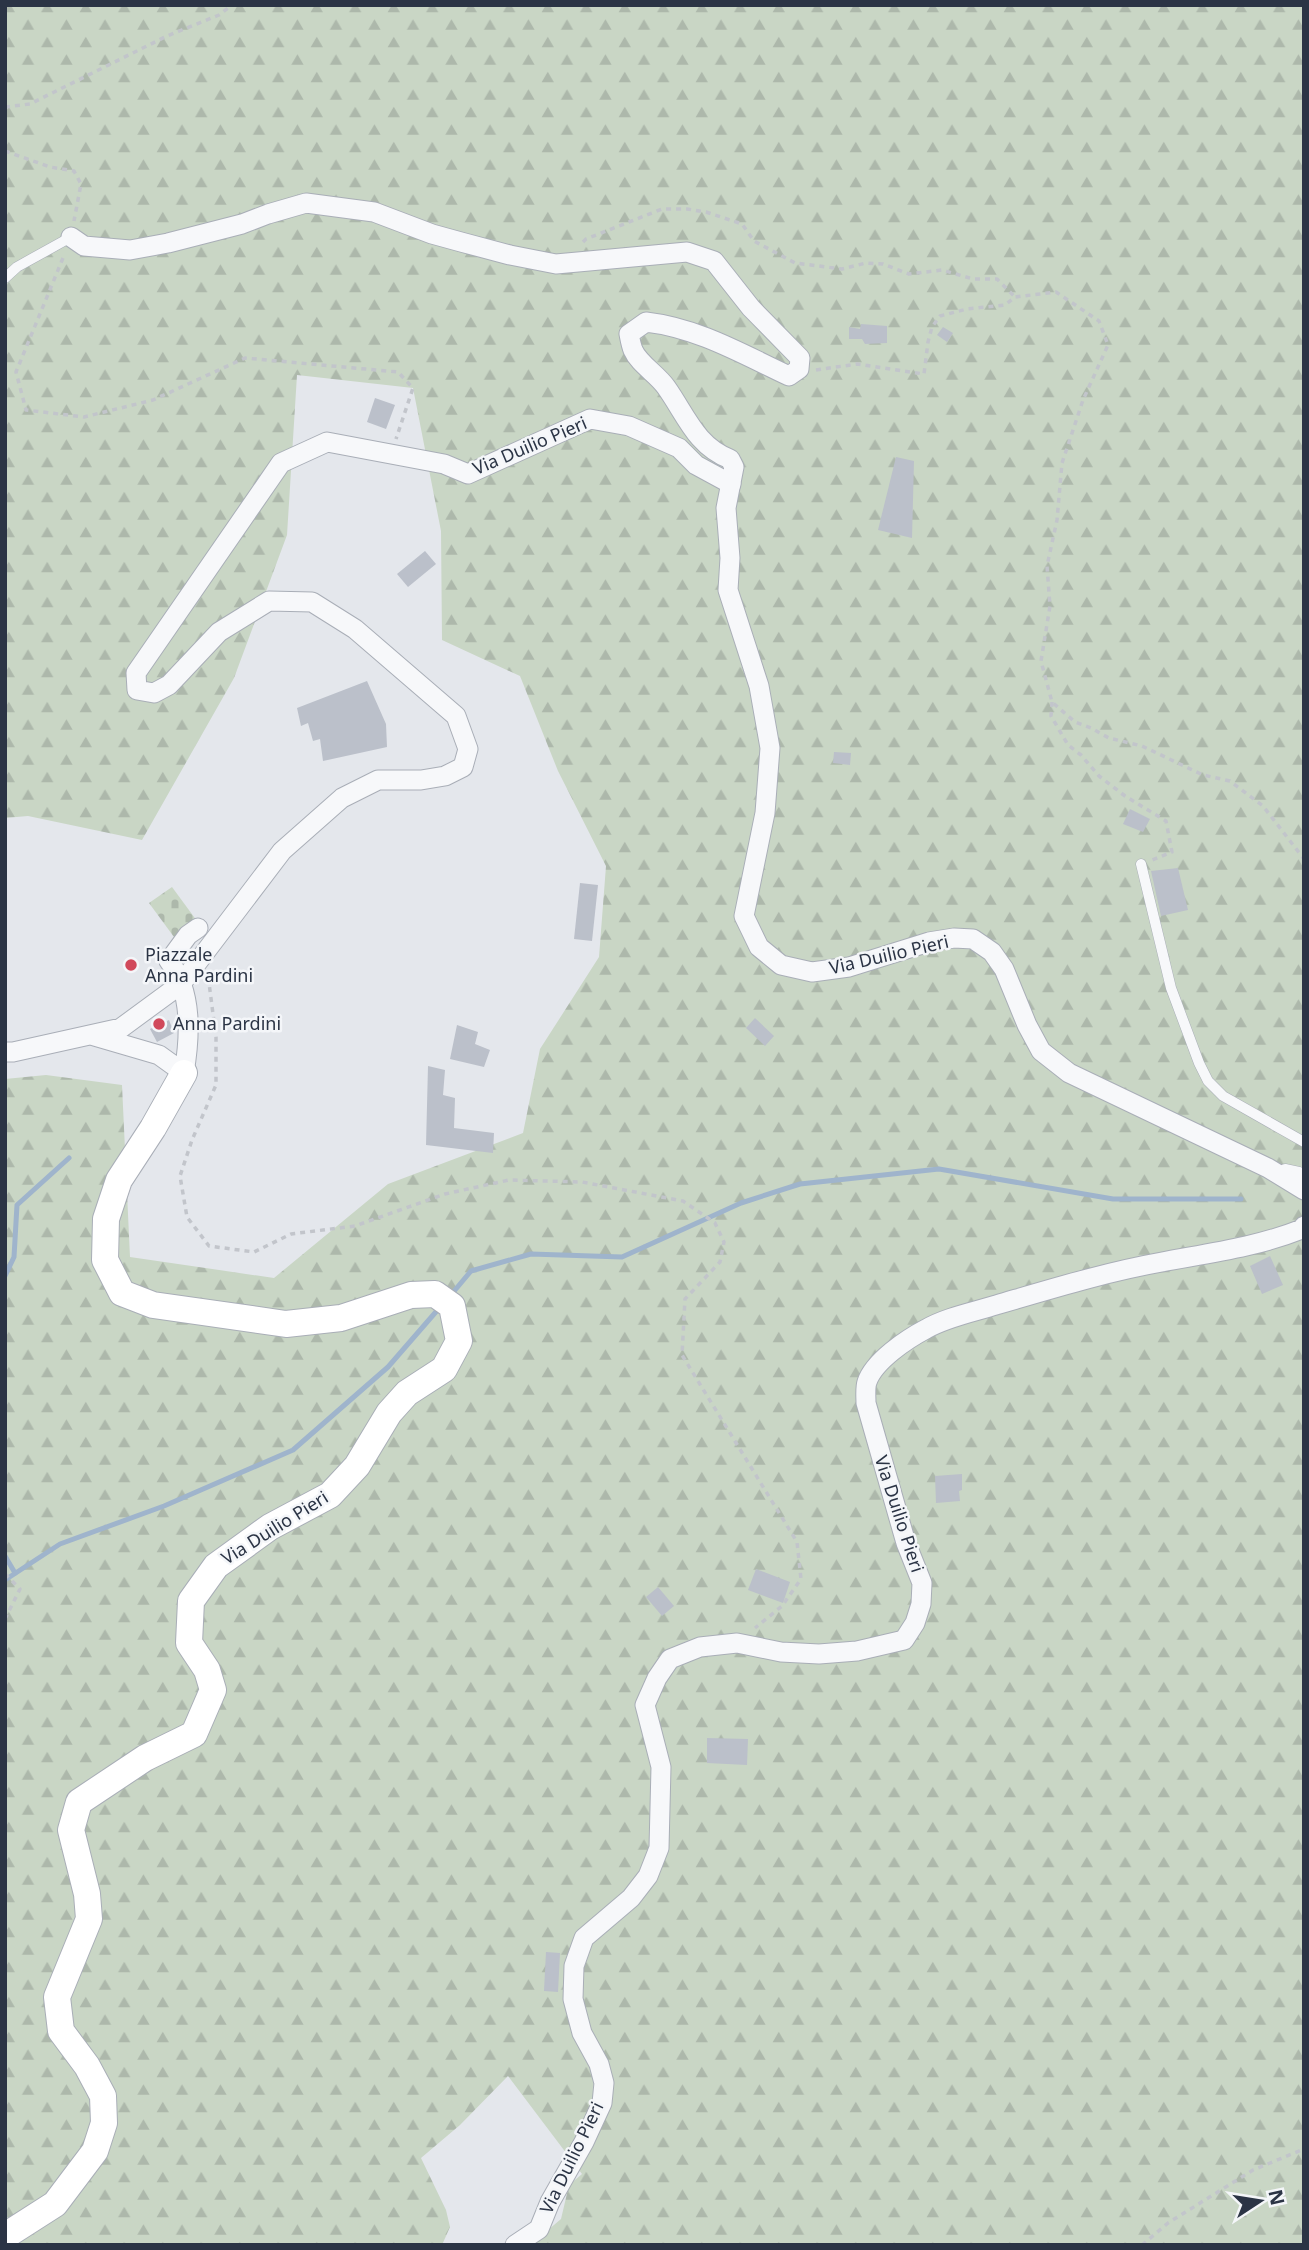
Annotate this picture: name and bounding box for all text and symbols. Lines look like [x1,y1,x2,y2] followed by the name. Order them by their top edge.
[469,410,590,480] street label: Via Duilio Pieri
[827,929,951,979] street label: Via Duilio Pieri
[145,942,253,987] place label: Piazzale Anna Pardini
[123,957,139,973] marker: Piazzale Anna Pardini
[173,1011,281,1035] place label: Anna Pardini
[151,1016,167,1032] marker: Anna Pardini
[870,1452,930,1575] street label: Via Duilio Pieri
[216,1485,332,1570] street label: Via Duilio Pieri
[534,2098,609,2218] street label: Via Duilio Pieri
[1225,2166,1295,2236] north arrow
[1262,2187,1291,2208] text: N

